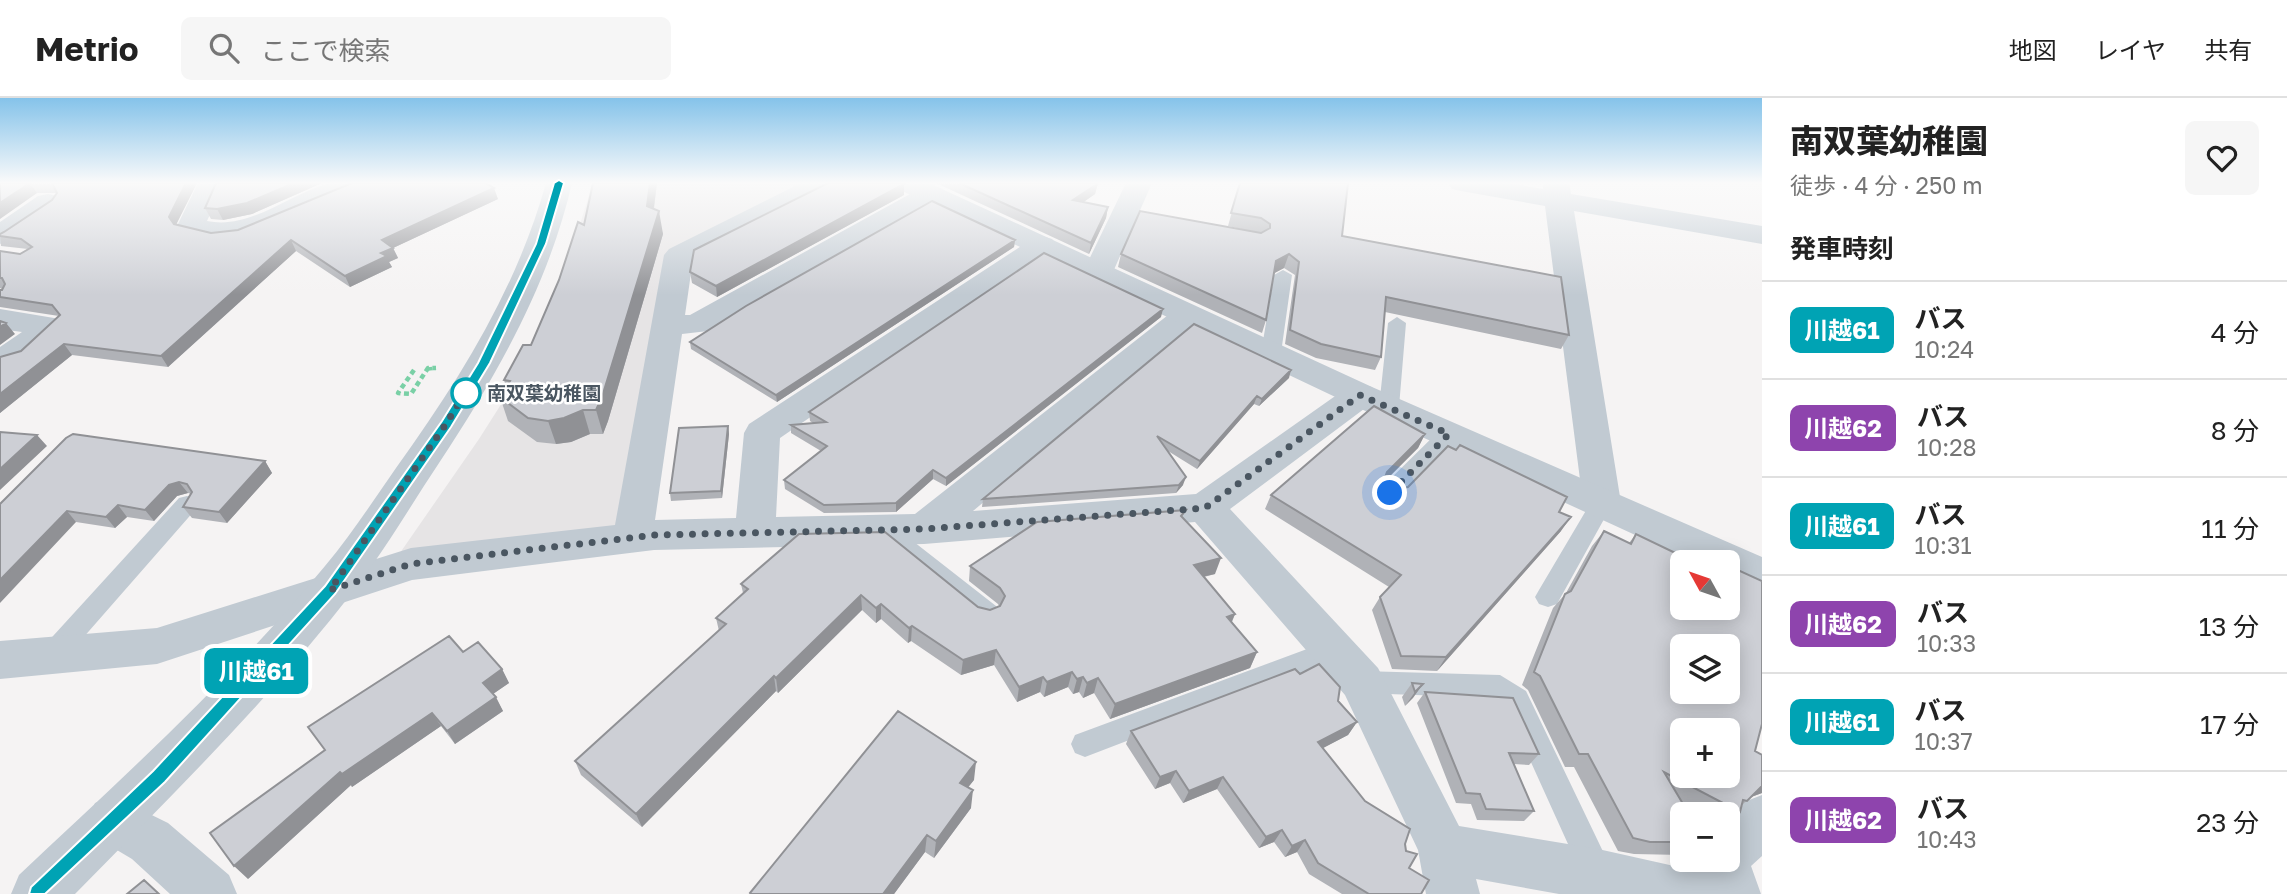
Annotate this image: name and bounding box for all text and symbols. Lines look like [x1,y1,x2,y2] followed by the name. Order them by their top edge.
[181,17,671,80] search box
[35,29,139,68] text: Metrio
[205,29,243,67] icon: search
[261,35,391,66] text: ここで検索
[2009,35,2057,64] text: 地図
[2095,35,2166,64] text: レイヤ
[2204,35,2252,64] text: 共有
[1790,121,1988,160] text: 南双葉幼稚園
[2185,121,2259,195] button: heart
[1790,171,1983,199] text: 徒歩 · 4 分 · 250 m
[1790,233,1894,264] text: 発車時刻
[1915,303,1967,334] text: バス
[1804,315,1880,344] text: 川越61
[2211,317,2259,348] text: 4 分
[1915,335,1974,363] text: 10:24
[451,378,481,408] marker: 南双葉幼稚園
[487,381,601,404] place label: 南双葉幼稚園
[1917,401,1969,432] text: バス
[1804,413,1882,442] text: 川越62
[2211,415,2259,446] text: 8 分
[1917,433,1977,461] text: 10:28
[1372,475,1407,510] your location
[1915,499,1967,530] text: バス
[1804,511,1880,540] text: 川越61
[2201,513,2259,544] text: 11 分
[1915,531,1972,559] text: 10:31
[1670,550,1740,620] north arrow
[1670,550,1740,872] map controls
[1917,597,1969,628] text: バス
[1804,609,1882,638] text: 川越62
[2199,611,2259,642] text: 13 分
[1917,629,1976,657] text: 10:33
[1670,634,1740,704] button: layers
[207,648,305,694] line badge: 川越61
[218,656,294,685] text: 川越61
[1915,695,1967,726] text: バス
[1804,707,1880,736] text: 川越61
[2200,709,2259,740] text: 17 分
[1670,718,1740,788] button: +
[1915,727,1973,755] text: 10:37
[1917,793,1969,824] text: バス
[1670,802,1740,872] button: −
[1804,805,1882,834] text: 川越62
[2196,807,2259,838] text: 23 分
[1917,825,1977,853] text: 10:43

